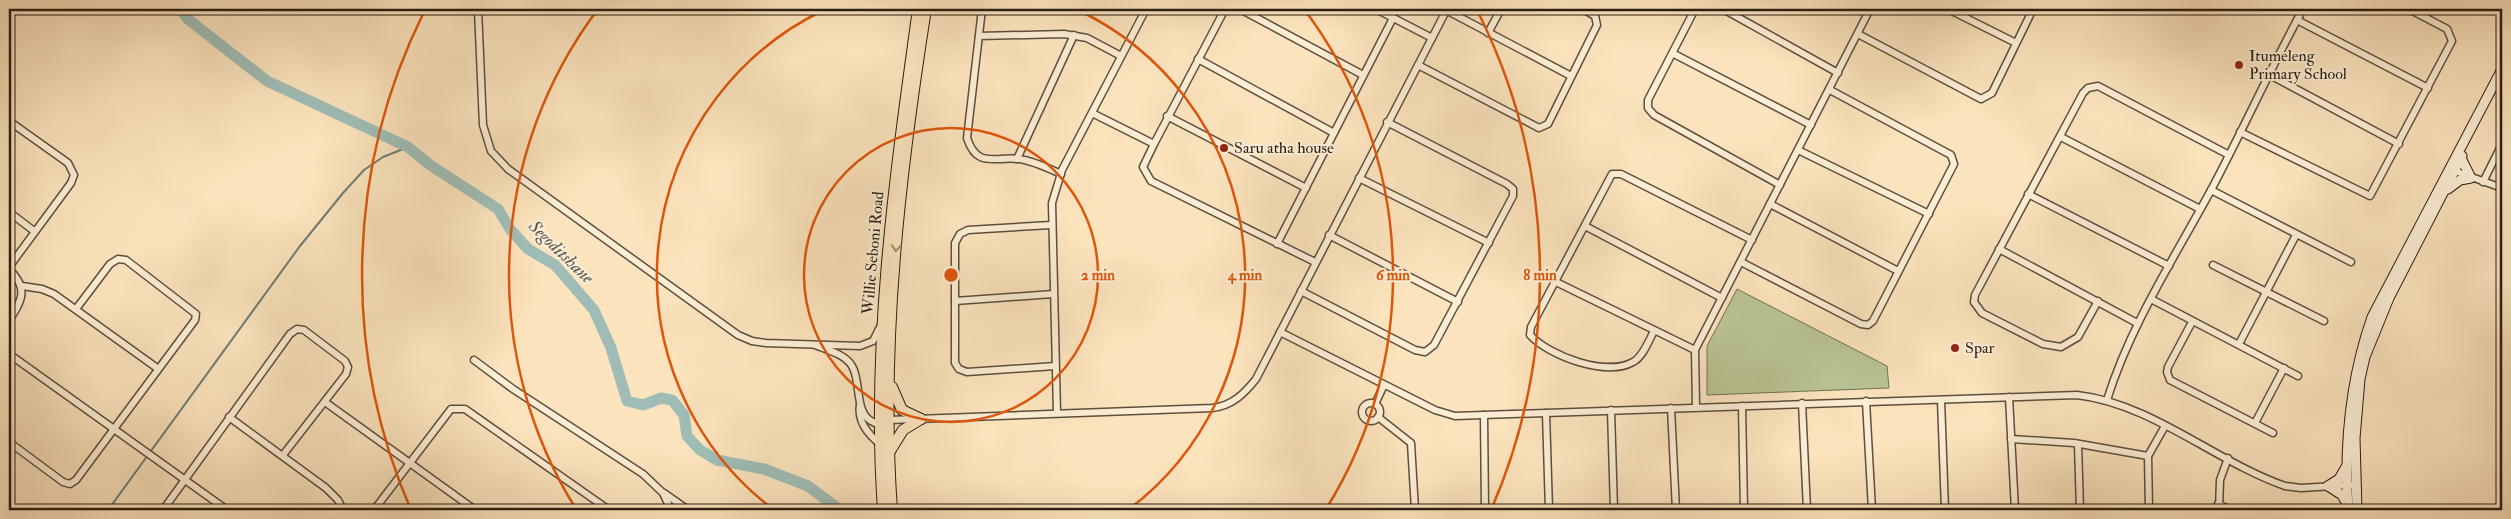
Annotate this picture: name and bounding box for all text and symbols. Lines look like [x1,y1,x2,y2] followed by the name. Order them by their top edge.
[2249,46,2347,84] place label: Itumeleng Primary School
[2233,59,2245,71] marker: Itumeleng Primary School
[1234,138,1334,158] place label: Saru atha house
[1218,142,1230,154] marker: Saru atha house
[858,191,888,316] street label: Willie Seboni Road
[523,215,599,290] water label: Segoditshane
[891,244,902,252] one-way arrow
[942,266,960,284] centre of rings
[1081,266,1115,285] text: 2 min
[1227,266,1263,285] text: 4 min
[1376,266,1410,285] text: 6 min
[1523,266,1557,285] text: 8 min
[1965,338,1995,359] place label: Spar
[1949,342,1961,354] marker: Spar

